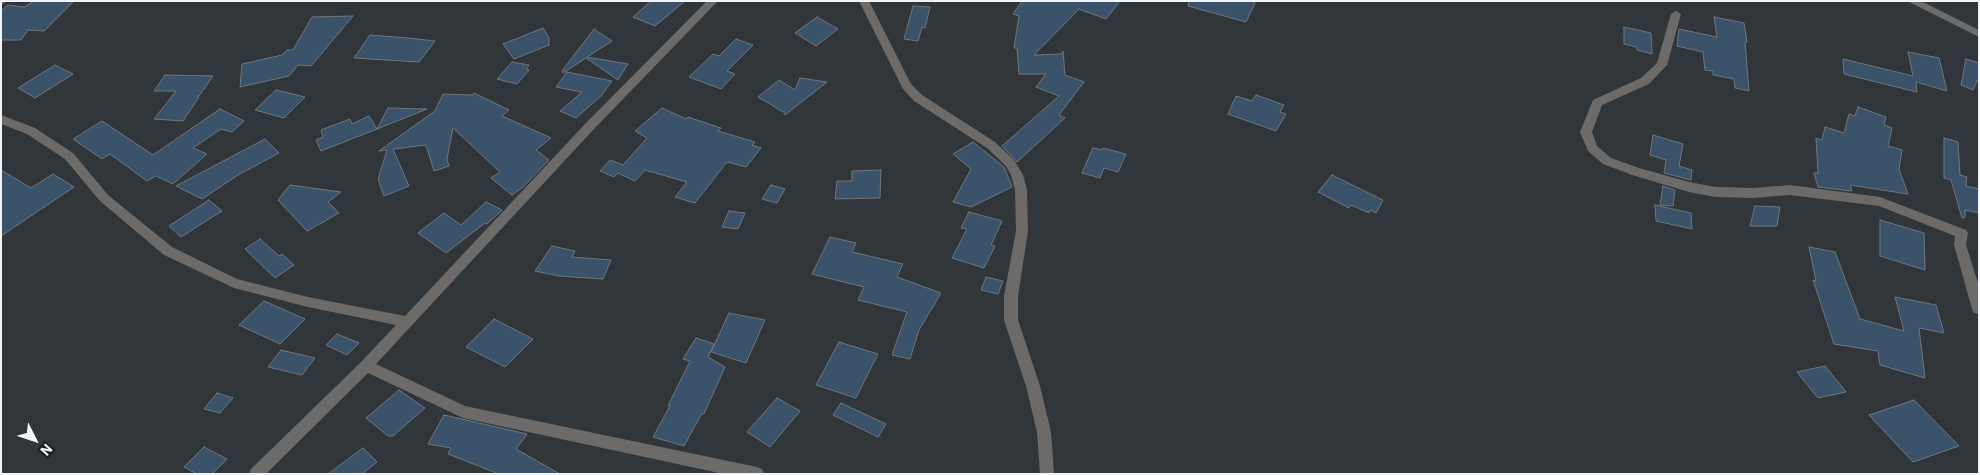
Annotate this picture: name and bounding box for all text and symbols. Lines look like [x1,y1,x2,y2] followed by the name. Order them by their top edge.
[10,415,60,465] north arrow
[36,440,56,460] text: N

